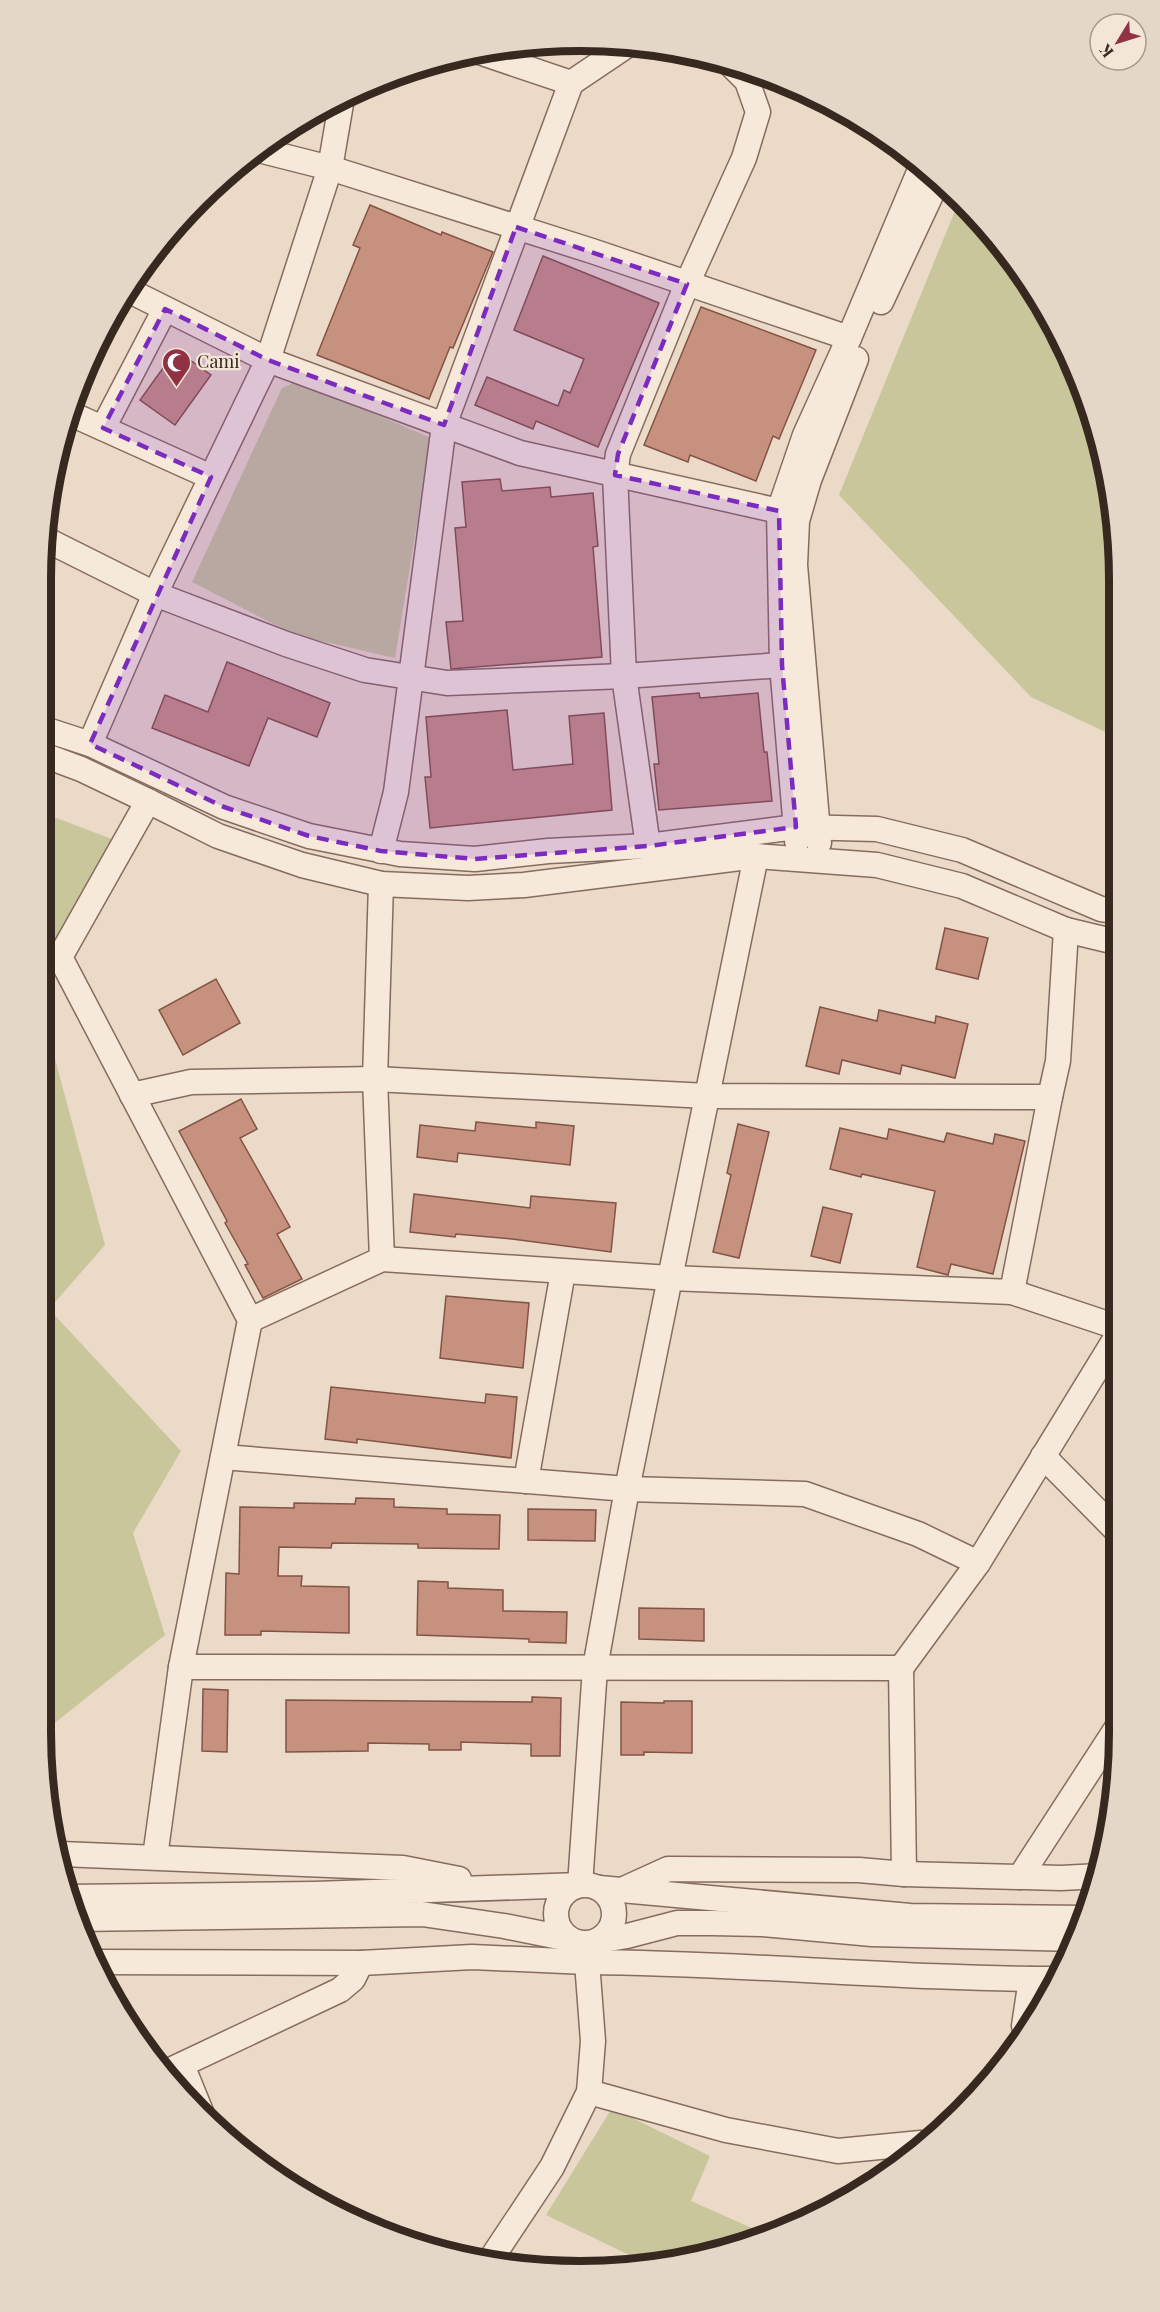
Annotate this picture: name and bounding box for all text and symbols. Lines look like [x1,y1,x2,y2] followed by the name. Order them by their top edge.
[1088,12,1148,72] north arrow
[1094,40,1118,63] text: K
[160,346,192,388] mosque icon: Cami
[197,349,240,373] place label: Cami

